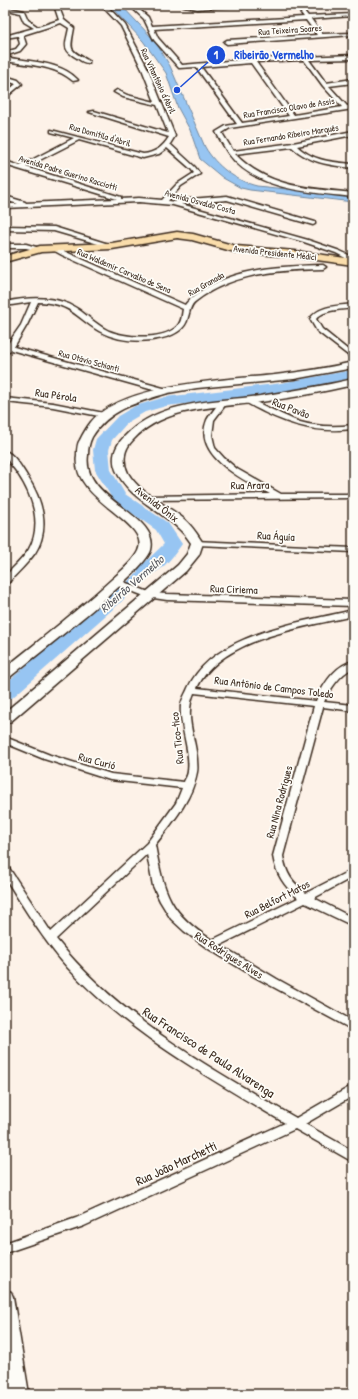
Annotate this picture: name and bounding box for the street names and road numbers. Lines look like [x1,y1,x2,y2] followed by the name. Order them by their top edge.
[258,22,323,38] street label: Rua Teixeira Soares
[138,47,179,116] street label: Rua Vitantônio d'Abril
[243,95,336,121] street label: Rua Francisco Olavo de Assis
[68,120,133,150] street label: Rua Domitila d'Abril
[242,121,340,148] street label: Rua Fernando Ribeiro Marquês
[17,152,119,194] street label: Avenida Padre Guerino Racciotti
[163,187,237,217] street label: Avenida Osvaldo Costa
[233,243,317,263] street label: Avenida Presidente Médici
[75,246,173,296] street label: Rua Waldemir Carvalho de Sena
[186,269,226,299] street label: Rua Granada
[57,347,121,375] street label: Rua Otávio Schianti
[34,385,78,405] street label: Rua Pérola
[270,394,312,422] street label: Rua Pavão
[231,478,270,492] street label: Rua Arara
[132,483,182,525] street label: Avenida Ônix
[257,528,296,544] street label: Rua Águia
[210,581,259,597] street label: Rua Ciriema
[214,673,335,701] street label: Rua Antônio de Campos Toledo
[167,711,187,765] street label: Rua Tico-tico
[77,749,118,773] street label: Rua Curió
[263,764,295,840] street label: Rua Nina Rodrigues
[242,877,312,921] street label: Rua Belfort Matos
[192,928,266,982] street label: Rua Rodrigues Alves
[139,1002,279,1102] street label: Rua Francisco de Paula Alvarenga
[132,1136,220,1190] street label: Rua João Marchetti

